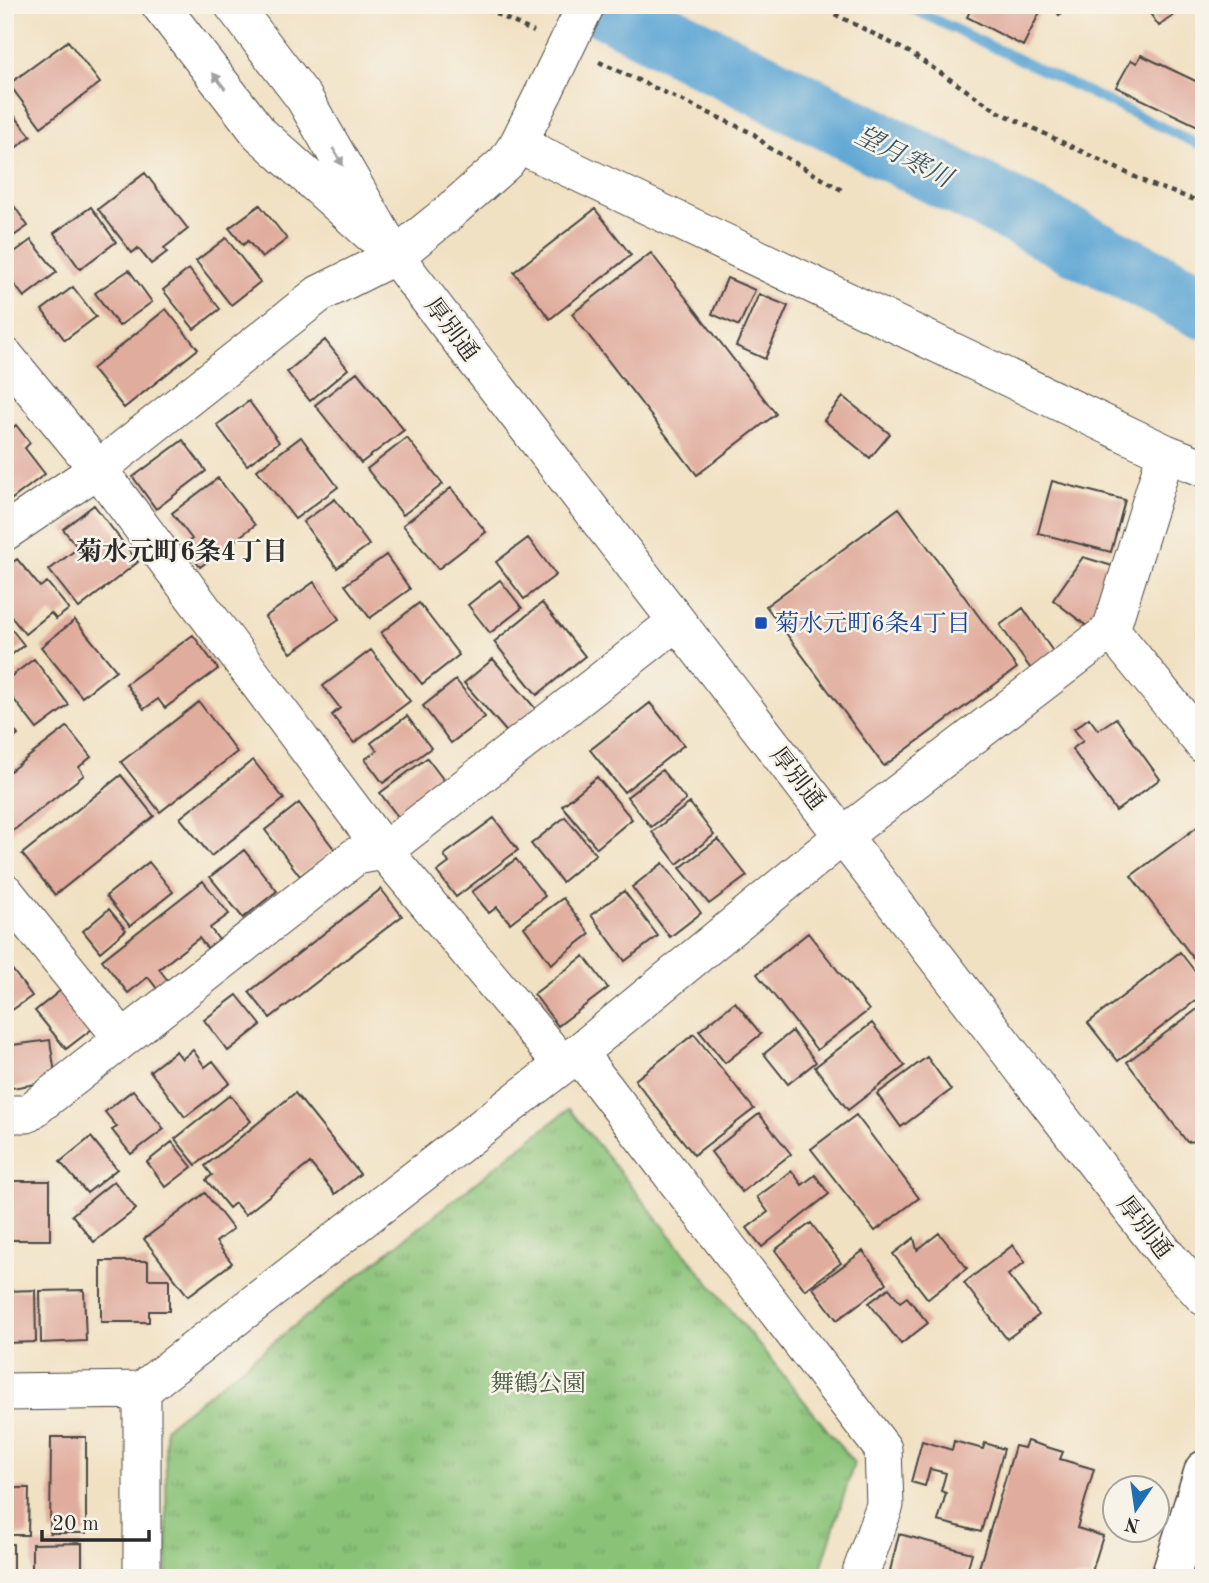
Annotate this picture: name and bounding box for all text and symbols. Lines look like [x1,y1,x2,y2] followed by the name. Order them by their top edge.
[211,72,226,90] one-way arrow
[851,121,959,194] water label: 望月寒川
[332,147,344,166] one-way arrow
[419,293,483,366] street label: 厚別通
[76,537,288,566] district label: 菊水元町6条4丁目
[775,610,971,637] place label: 菊水元町6条4丁目
[753,615,769,631] marker: 菊水元町6条4丁目
[765,742,830,815] street label: 厚別通
[1112,1191,1177,1264] street label: 厚別通
[490,1370,586,1397] park label: 舞鶴公園
[1100,1474,1170,1544] north arrow
[42,1499,149,1543] scale bar
[1123,1512,1142,1534] text: N
[52,1514,99,1535] text: 20 m

